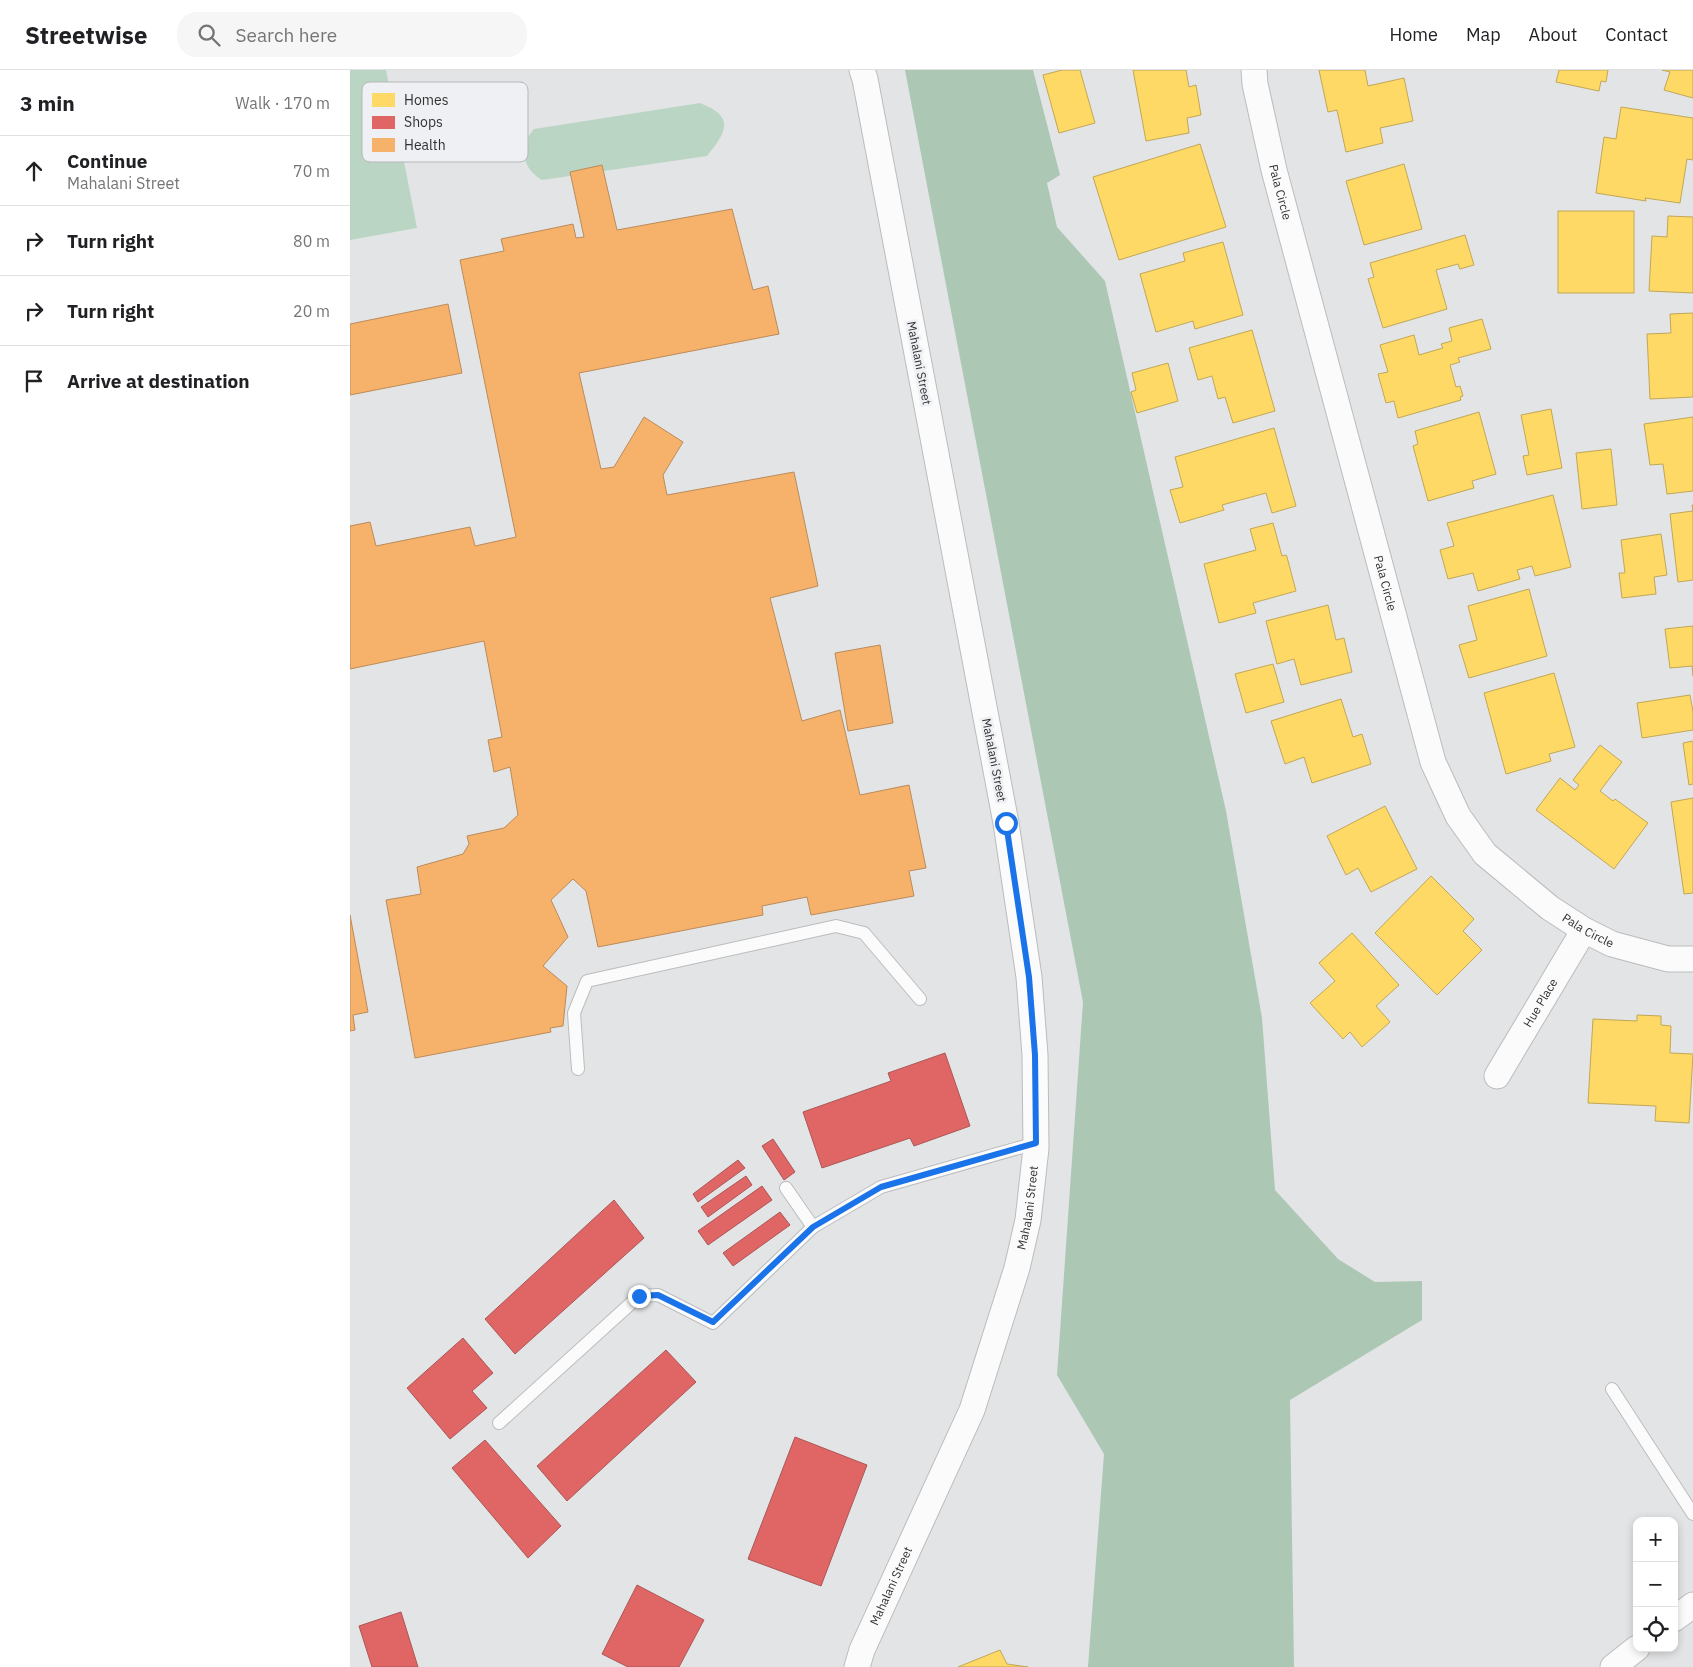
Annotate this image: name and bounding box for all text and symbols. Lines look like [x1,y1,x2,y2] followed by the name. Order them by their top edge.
[177,12,527,57] search box
[25,19,147,51] text: Streetwise
[195,21,223,49] icon: search
[235,23,337,47] text: Search here
[1390,23,1438,46] text: Home
[1466,23,1501,46] text: Map
[1529,23,1577,46] text: About
[1605,23,1668,46] text: Contact
[362,82,528,162] legend
[20,89,75,117] text: 3 min
[404,91,449,109] text: Homes
[235,93,330,113] text: Walk · 170 m
[404,113,443,131] text: Shops
[404,136,446,154] text: Health
[67,149,147,173] text: Continue
[20,157,48,185] icon: ahead
[293,161,330,181] text: 70 m
[1266,163,1295,222] street label: Pala Circle
[67,173,180,193] text: Mahalani Street
[20,227,48,255] icon: right
[67,229,154,253] text: Turn right
[293,231,330,251] text: 80 m
[20,297,48,325] icon: right
[67,299,154,323] text: Turn right
[293,301,330,321] text: 20 m
[904,320,935,406] street label: Mahalani Street
[20,367,48,395] icon: arrive
[67,369,250,393] text: Arrive at destination
[1371,554,1400,613] street label: Pala Circle
[979,717,1010,803] street label: Mahalani Street
[995,812,1018,835] route start
[1560,910,1617,951] street label: Pala Circle
[1520,975,1561,1030] street label: Hue Place
[1013,1165,1041,1251] street label: Mahalani Street
[628,1285,651,1308] route end
[1633,1517,1678,1652] map controls
[1633,1517,1678,1562] button: +
[866,1544,915,1628] street label: Mahalani Street
[1633,1562,1678,1607] button: −
[1633,1607,1678,1652] button: locate

